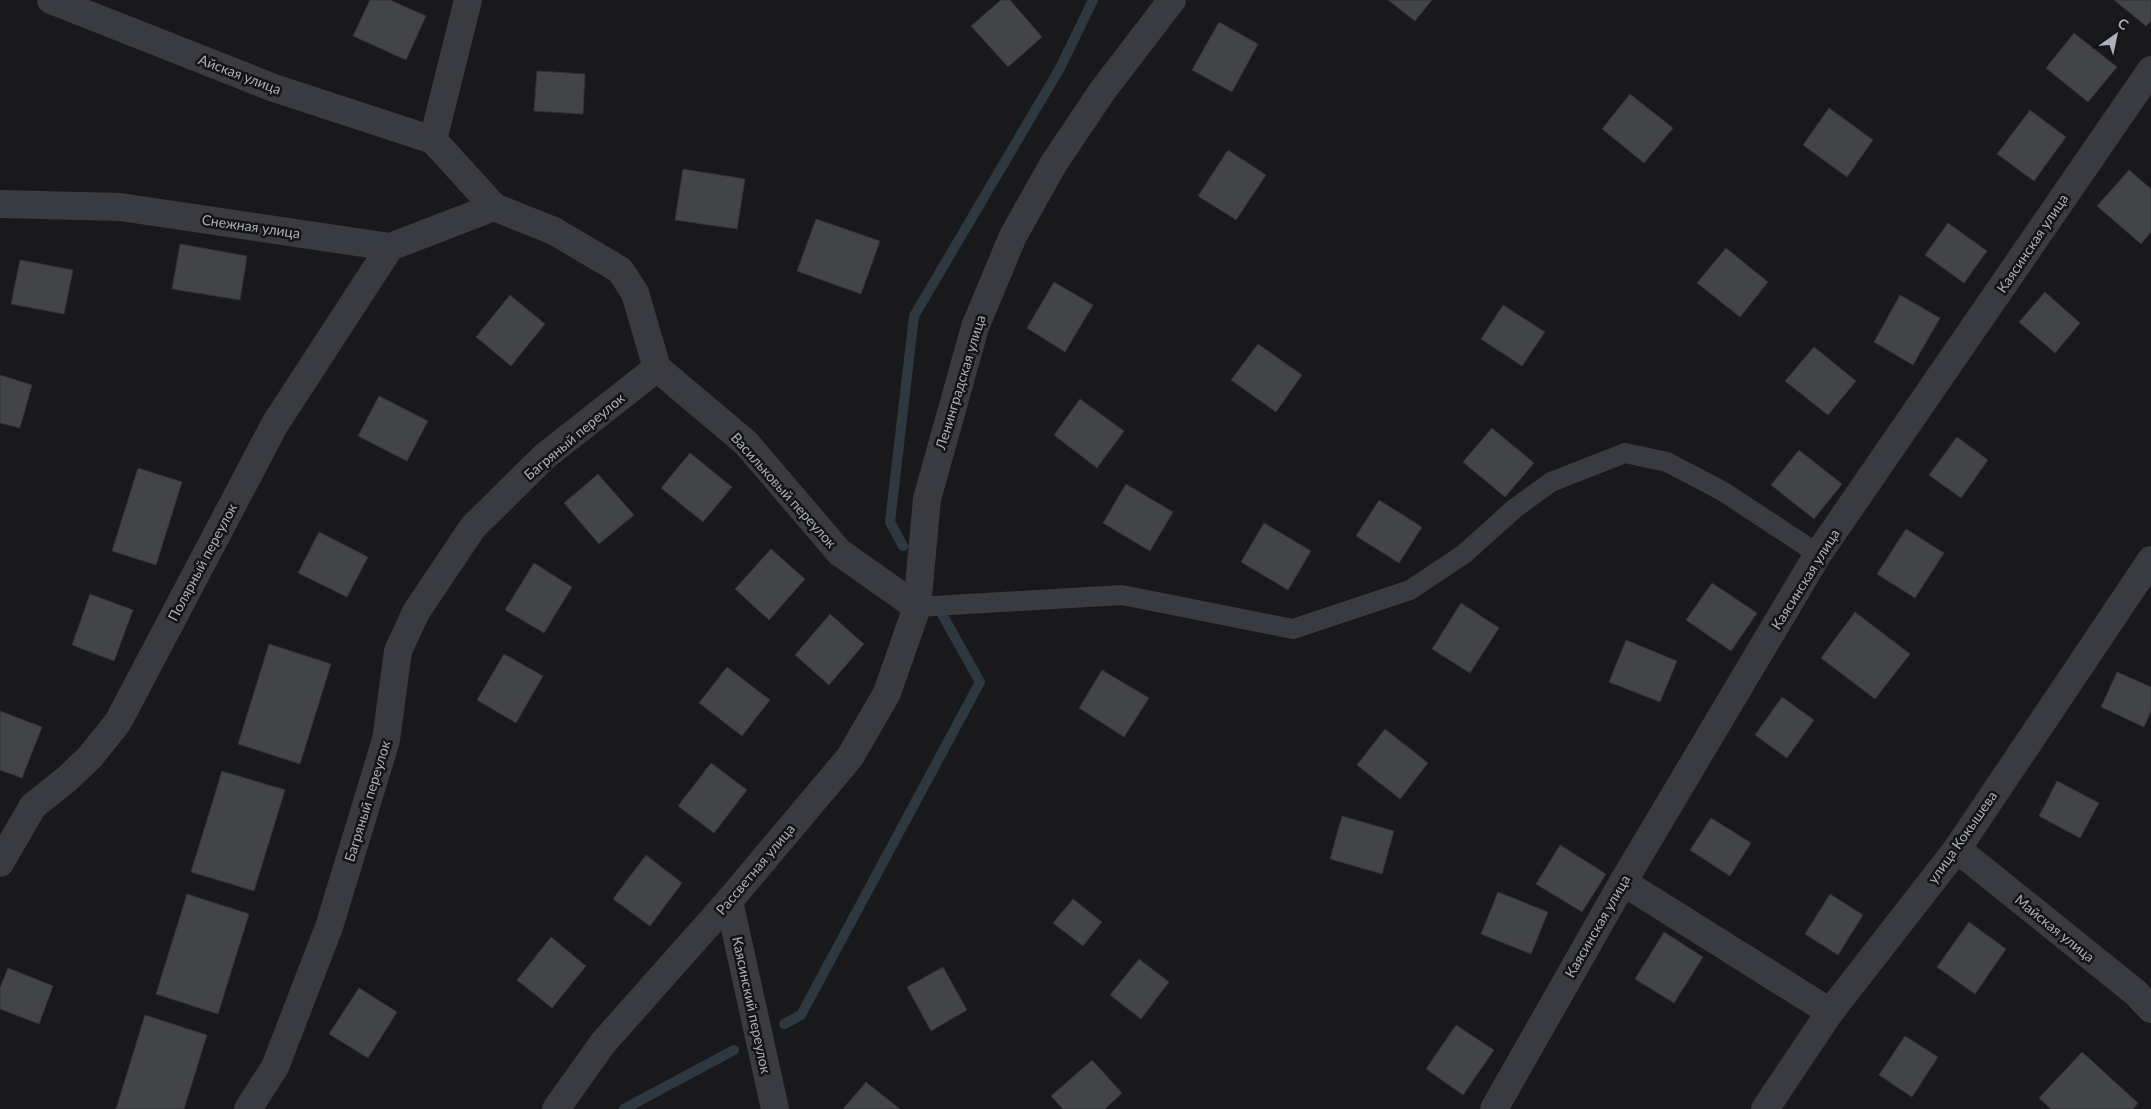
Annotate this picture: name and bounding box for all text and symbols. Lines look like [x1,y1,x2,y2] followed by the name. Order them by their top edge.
[2091,10,2141,60] north arrow
[2115,14,2132,34] text: С
[196,50,284,98] street label: Айская улица
[1993,190,2071,296] street label: Каясинская улица
[201,211,301,241] street label: Снежная улица
[931,313,989,452] street label: Ленинградская улица
[520,389,628,483] street label: Багряный переулок
[728,429,841,552] street label: Васильковый переулок
[164,500,241,624] street label: Полярный переулок
[1767,526,1843,632] street label: Каясинская улица
[340,738,394,864] street label: Багряный переулок
[1924,788,2000,886] street label: улица Кокышева
[712,820,798,918] street label: Рассветная улица
[1561,872,1633,980] street label: Каясинская улица
[2012,891,2098,965] street label: Майская улица
[729,935,775,1076] street label: Каясинский переулок

